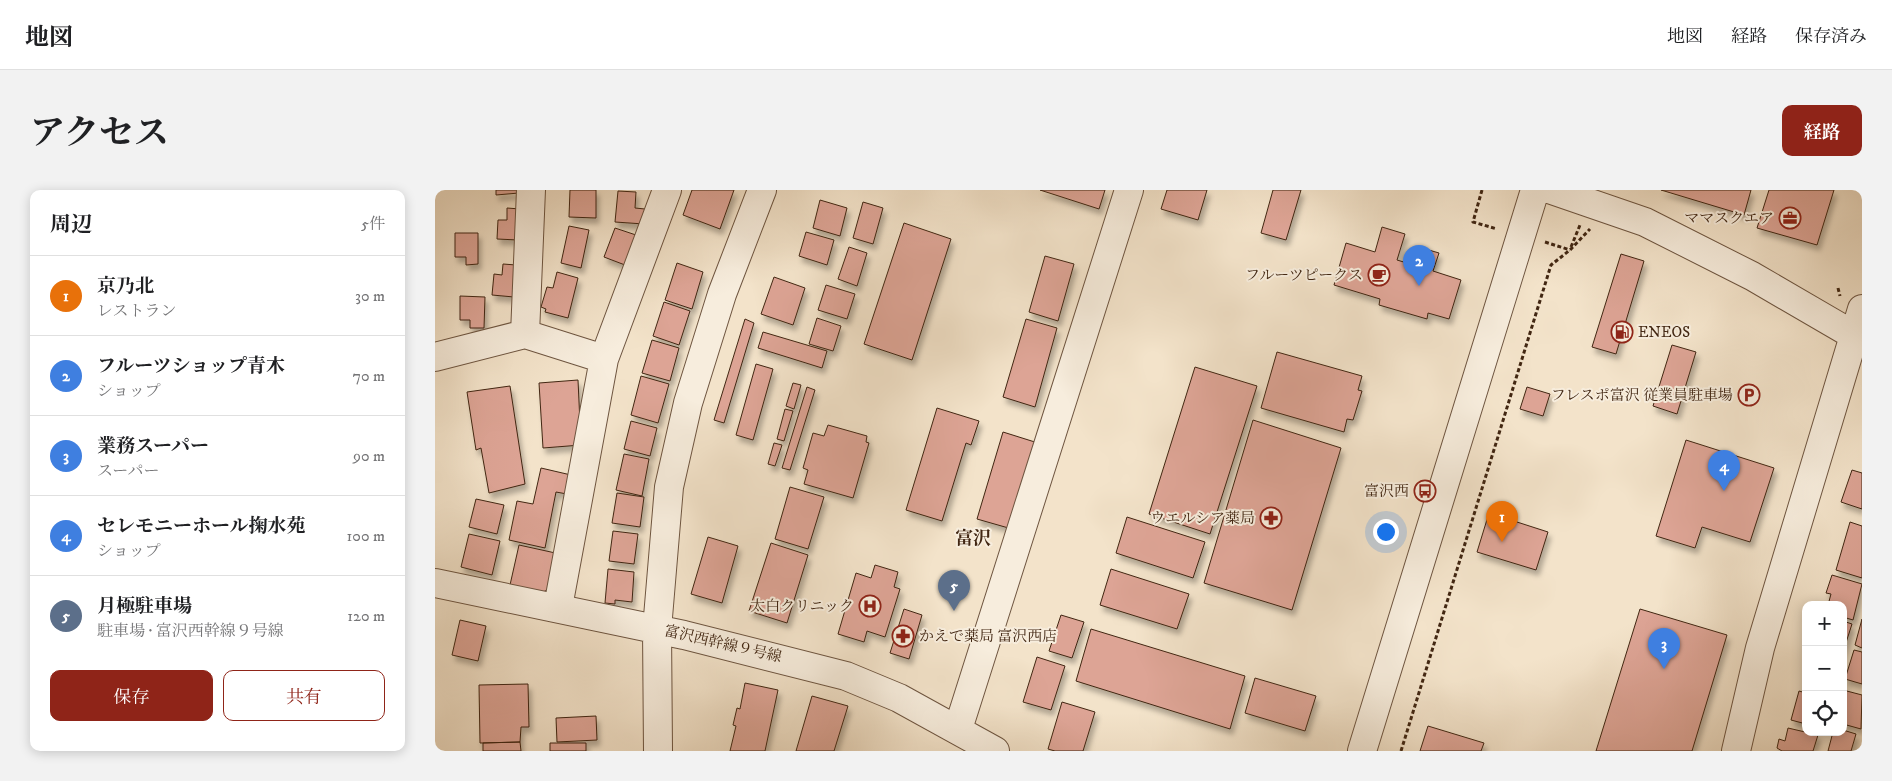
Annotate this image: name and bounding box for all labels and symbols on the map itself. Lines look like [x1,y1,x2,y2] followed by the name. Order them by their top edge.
[1778,206,1802,230] office icon: ママスクエア
[1684,209,1774,228] place label: ママスクエア
[1403,245,1435,286] pin: 2
[1367,263,1391,287] cafe icon: フルーツピークス
[1245,266,1363,285] place label: フルーツピークス
[1610,320,1634,344] fuel station icon: ENEOS
[1638,323,1690,342] place label: ENEOS
[1737,383,1761,407] parking icon: フレスポ富沢 従業員駐車場
[1551,386,1733,405] place label: フレスポ富沢 従業員駐車場
[1708,450,1740,491] pin: 4
[1413,479,1437,503] bus stop icon: 富沢西
[1364,482,1409,501] place label: 富沢西
[1486,501,1518,542] pin: 1
[1259,506,1283,530] pharmacy icon: ウエルシア薬局
[1150,509,1255,528] place label: ウエルシア薬局
[1373,519,1399,545] your location
[955,528,991,550] district label: 富沢
[938,570,970,611] pin: 5
[858,594,882,618] hospital icon: 太白クリニック
[750,597,854,616] place label: 太白クリニック
[662,621,784,667] street label: 富沢西幹線９号線
[891,624,915,648] pharmacy icon: かえで薬局 富沢西店
[919,627,1057,646] place label: かえで薬局 富沢西店
[1648,628,1680,669] pin: 3

